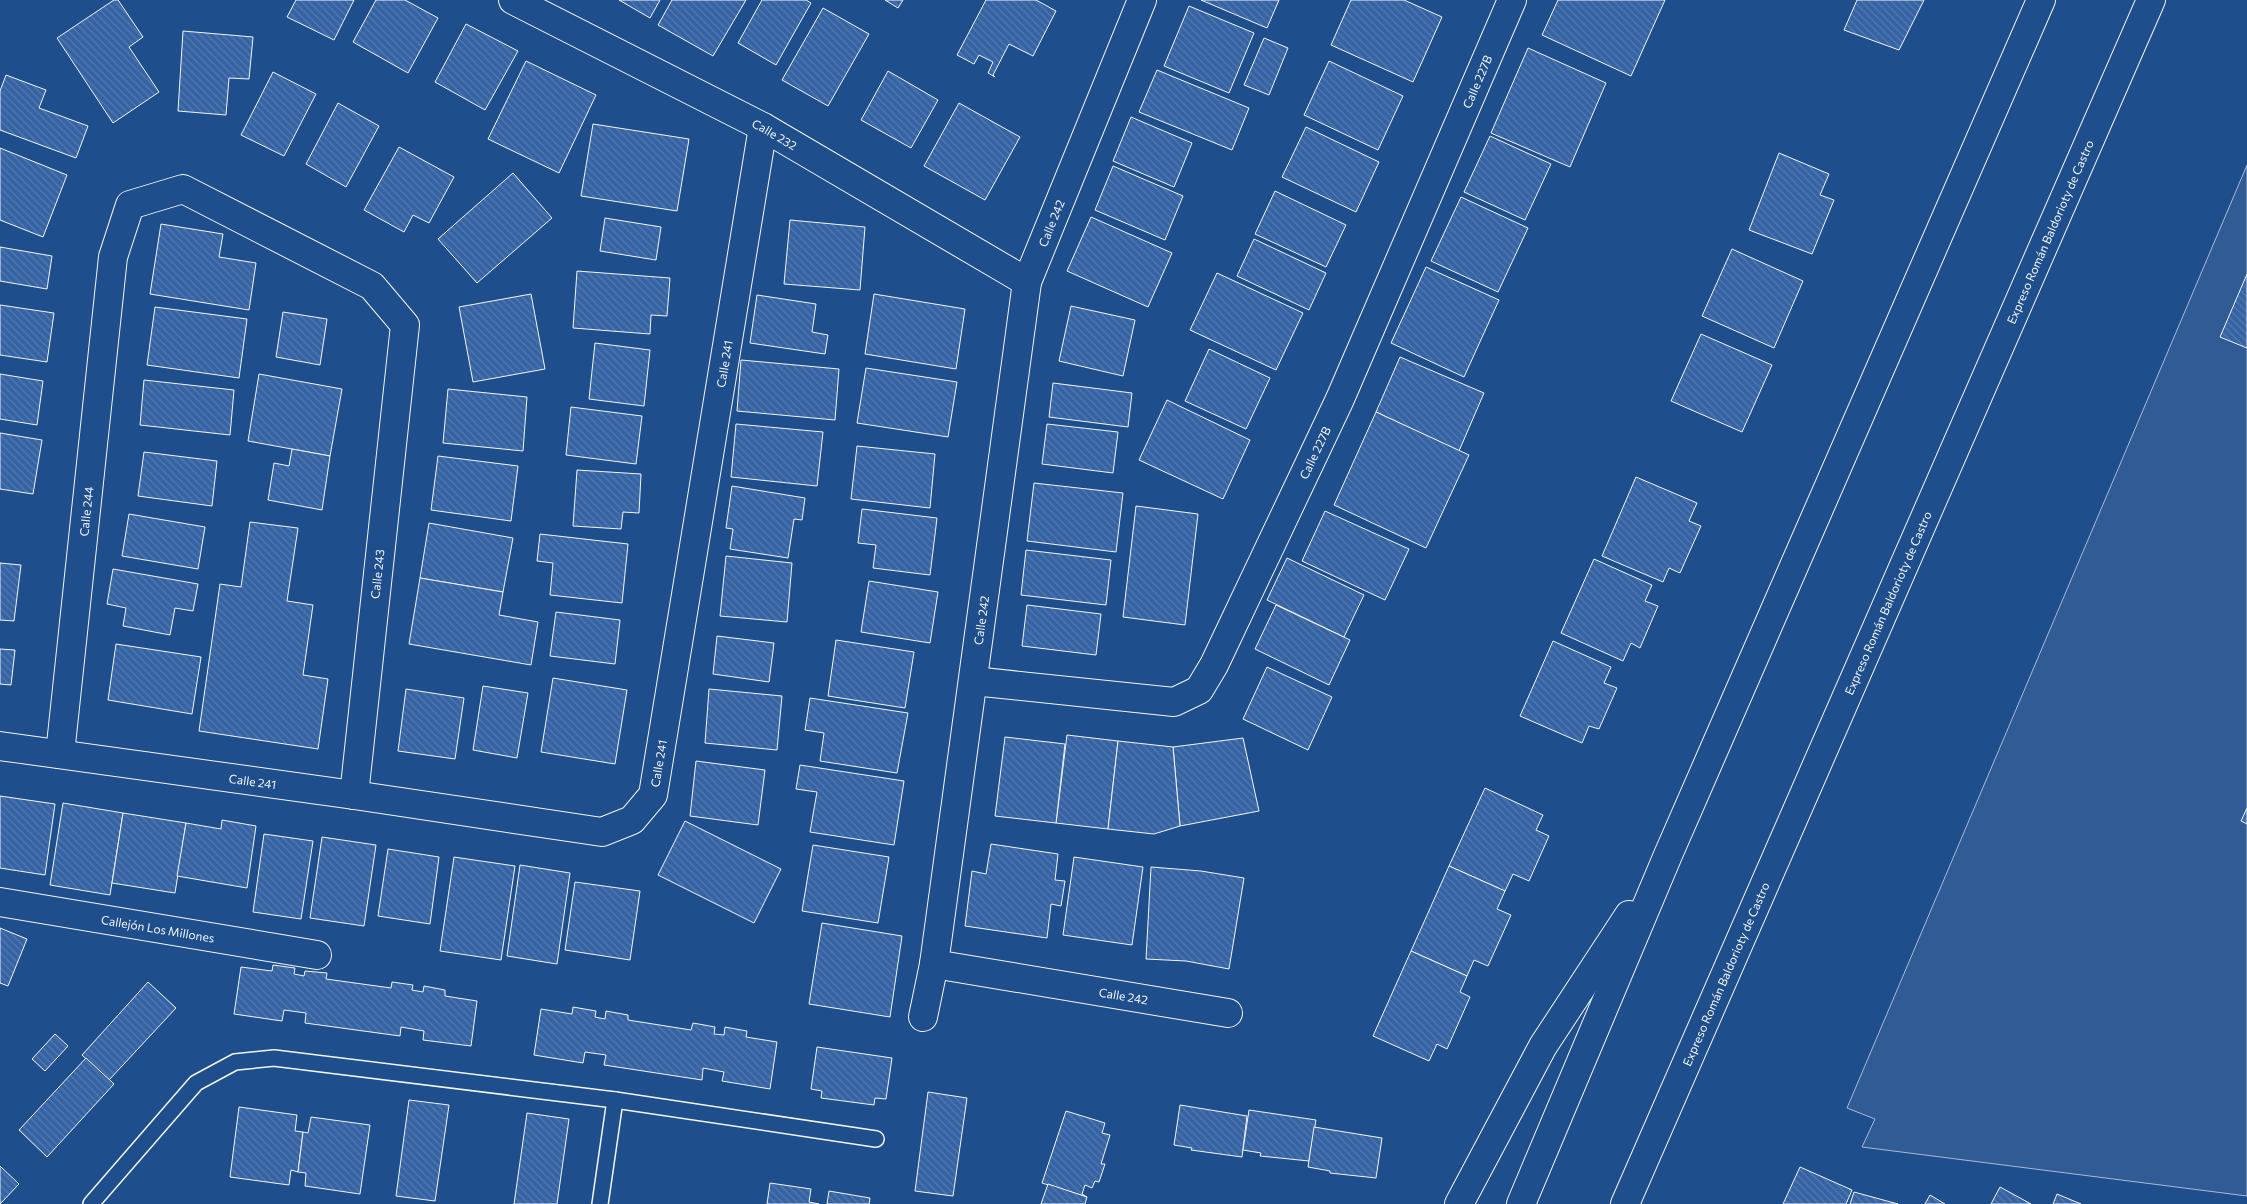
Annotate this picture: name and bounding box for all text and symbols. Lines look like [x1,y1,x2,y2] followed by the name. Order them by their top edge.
[1459,53,1495,110] street label: Calle 227B
[750,116,800,153] street label: Calle 232
[2003,138,2096,326] street label: Expreso Román Baldorioty de Castro
[1035,197,1067,249] street label: Calle 242
[713,339,735,389] street label: Calle 241
[1296,424,1333,481] street label: Calle 227B
[76,486,95,537] street label: Calle 244
[1841,509,1934,697] street label: Expreso Román Baldorioty de Castro
[367,548,387,599] street label: Calle 243
[971,595,991,646] street label: Calle 242
[647,739,669,788] street label: Calle 241
[228,771,277,791] street label: Calle 241
[1679,880,1772,1068] street label: Expreso Román Baldorioty de Castro
[100,912,216,945] street label: Callejón Los Millones
[1098,985,1149,1007] street label: Calle 242

